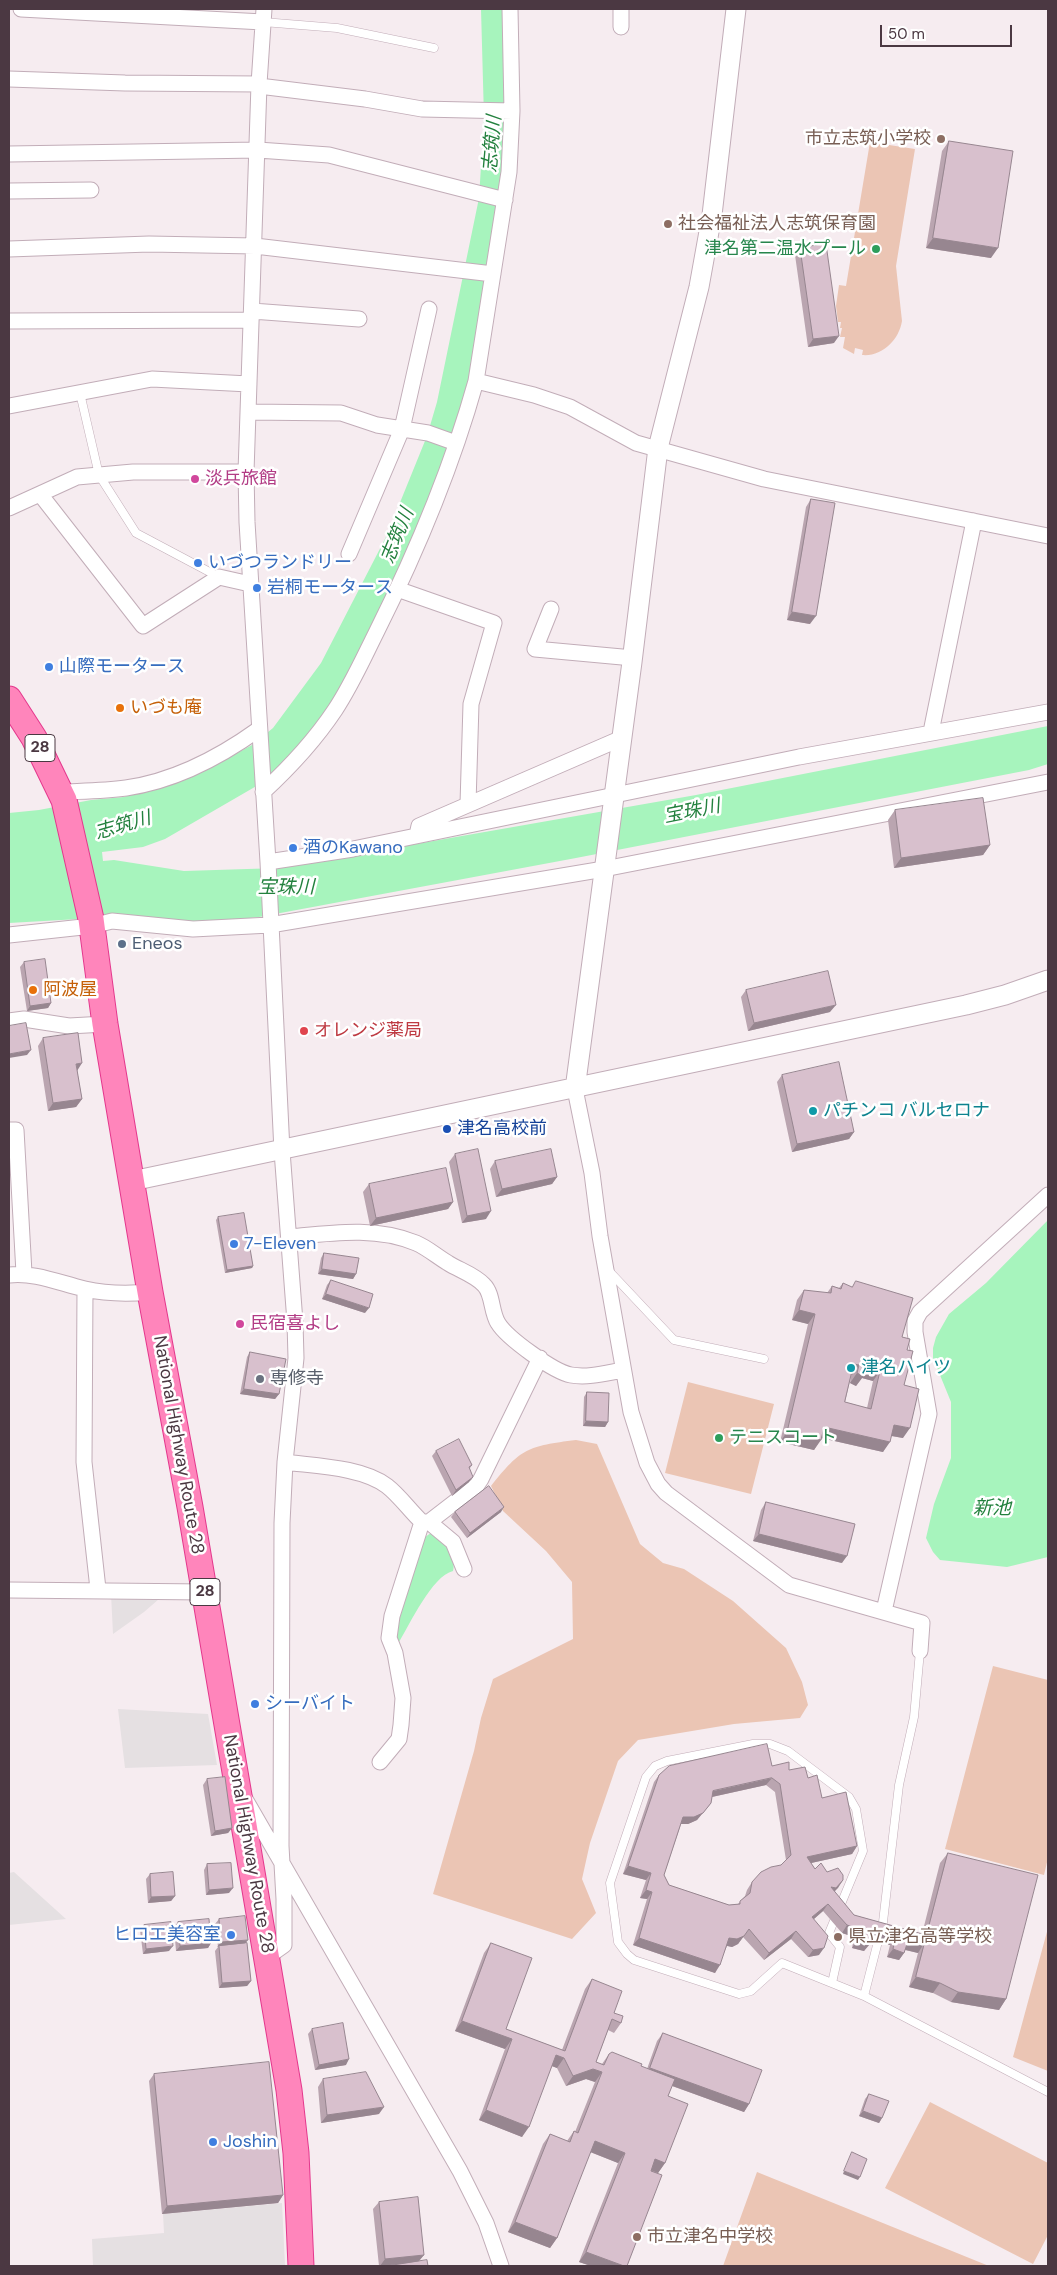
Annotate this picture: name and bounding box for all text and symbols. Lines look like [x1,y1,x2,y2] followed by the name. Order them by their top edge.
[882,15,1014,47] scale bar
[888,24,925,44] text: 50 m
[479,115,507,173] water label: 志筑川
[805,128,931,150] place label: 市立志筑小学校
[935,133,947,145] marker: 市立志筑小学校
[678,213,876,235] place label: 社会福祉法人志筑保育園
[662,218,674,230] marker: 社会福祉法人志筑保育園
[704,238,866,260] place label: 津名第二温水プール
[870,243,882,255] marker: 津名第二温水プール
[205,468,277,490] place label: 淡兵旅館
[189,473,201,485] marker: 淡兵旅館
[377,505,419,567] water label: 志筑川
[208,552,352,574] place label: いづつランドリー
[192,557,204,569] marker: いづつランドリー
[267,577,393,599] place label: 岩桐モータース
[251,582,263,594] marker: 岩桐モータース
[59,656,185,678] place label: 山際モータース
[43,661,55,673] marker: 山際モータース
[130,697,202,719] place label: いづも庵
[114,702,126,714] marker: いづも庵
[25,734,55,761] road number: 28
[662,795,722,829] water label: 宝珠川
[92,807,154,845] water label: 志筑川
[303,837,403,859] place label: 酒のKawano
[287,842,299,854] marker: 酒のKawano
[258,877,314,899] water label: 宝珠川
[132,933,182,955] place label: Eneos
[116,938,128,950] marker: Eneos
[43,979,97,1001] place label: 阿波屋
[27,984,39,996] marker: 阿波屋
[314,1020,422,1042] place label: オレンジ薬局
[298,1025,310,1037] marker: オレンジ薬局
[823,1100,990,1122] place label: パチンコ バルセロナ
[807,1105,819,1117] marker: パチンコ バルセロナ
[457,1118,547,1140] place label: 津名高校前
[441,1123,453,1135] marker: 津名高校前
[244,1233,316,1255] place label: 7-Eleven
[228,1238,240,1250] marker: 7-Eleven
[250,1313,340,1335] place label: 民宿喜よし
[234,1318,246,1330] marker: 民宿喜よし
[148,1334,208,1556] street label: National Highway Route 28
[861,1357,951,1379] place label: 津名ハイツ
[845,1362,857,1374] marker: 津名ハイツ
[270,1368,324,1390] place label: 専修寺
[254,1373,266,1385] marker: 専修寺
[729,1427,837,1449] place label: テニスコート
[713,1432,725,1444] marker: テニスコート
[973,1498,1011,1520] water label: 新池
[190,1578,220,1605] road number: 28
[265,1693,355,1715] place label: シーバイト
[249,1698,261,1710] marker: シーバイト
[218,1733,278,1955] street label: National Highway Route 28
[113,1924,221,1946] place label: ヒロエ美容室
[848,1926,992,1948] place label: 県立津名高等学校
[225,1929,237,1941] marker: ヒロエ美容室
[832,1931,844,1943] marker: 県立津名高等学校
[223,2131,277,2153] place label: Joshin
[207,2136,219,2148] marker: Joshin
[647,2226,773,2248] place label: 市立津名中学校
[631,2231,643,2243] marker: 市立津名中学校

